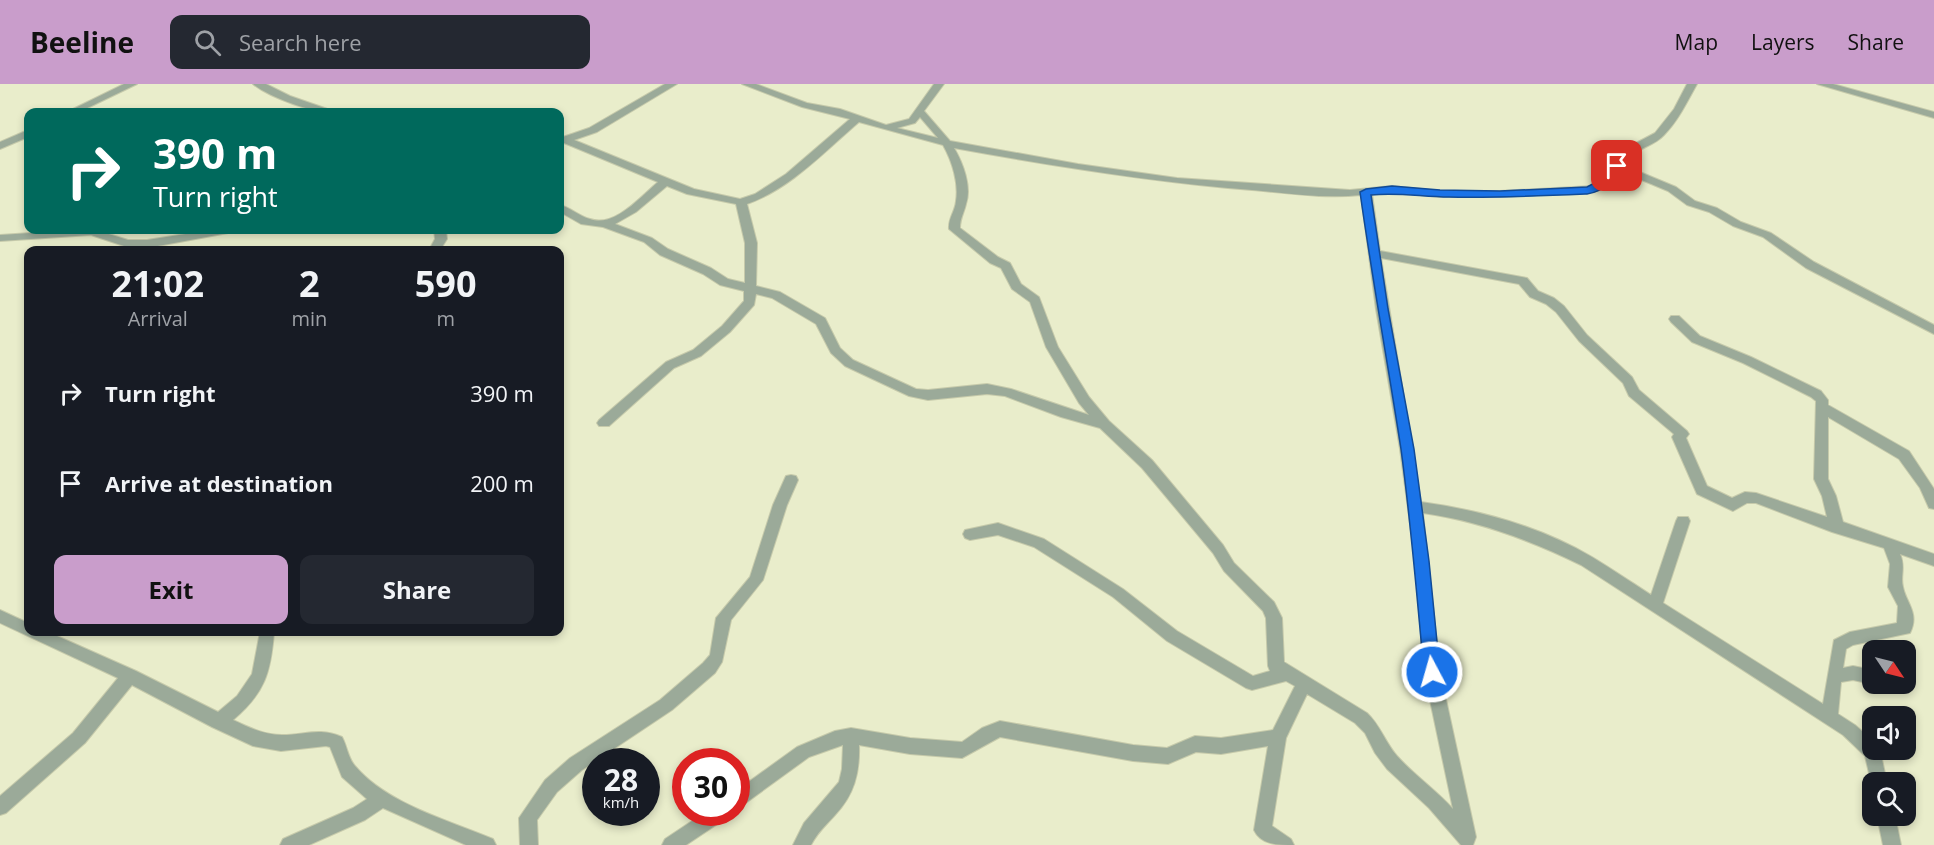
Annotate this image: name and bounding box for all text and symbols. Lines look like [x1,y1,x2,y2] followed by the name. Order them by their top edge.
[170,15,590,69] search box
[30,23,134,61] text: Beeline
[191,26,224,59] icon: search
[239,27,362,57] text: Search here
[1675,28,1718,56] text: Map
[1751,28,1815,56] text: Layers
[1848,28,1904,56] text: Share
[153,124,277,181] text: 390 m
[54,132,132,210] icon: right
[1591,140,1642,191] pin
[1600,149,1633,182] icon: arrive
[153,178,278,215] text: Turn right
[111,259,204,308] text: 21:02
[299,259,320,308] text: 2
[415,259,477,308] text: 590
[128,305,188,332] text: Arrival
[291,305,327,332] text: min
[436,305,455,332] text: m
[54,377,87,410] icon: right
[105,378,216,408] text: Turn right
[470,378,534,408] text: 390 m
[54,467,87,500] icon: arrive
[105,468,333,498] text: Arrive at destination
[470,468,534,498] text: 200 m
[54,555,288,624] button: Exit
[300,555,534,624] button: Share
[1400,640,1464,704] position arrow
[1862,640,1916,694] north arrow
[1862,640,1916,826] map controls
[1862,706,1916,760] button: sound
[672,748,750,826] speed limit sign: 30
[604,759,638,800] text: 28
[1862,772,1916,826] button: search
[603,792,639,812] text: km/h

